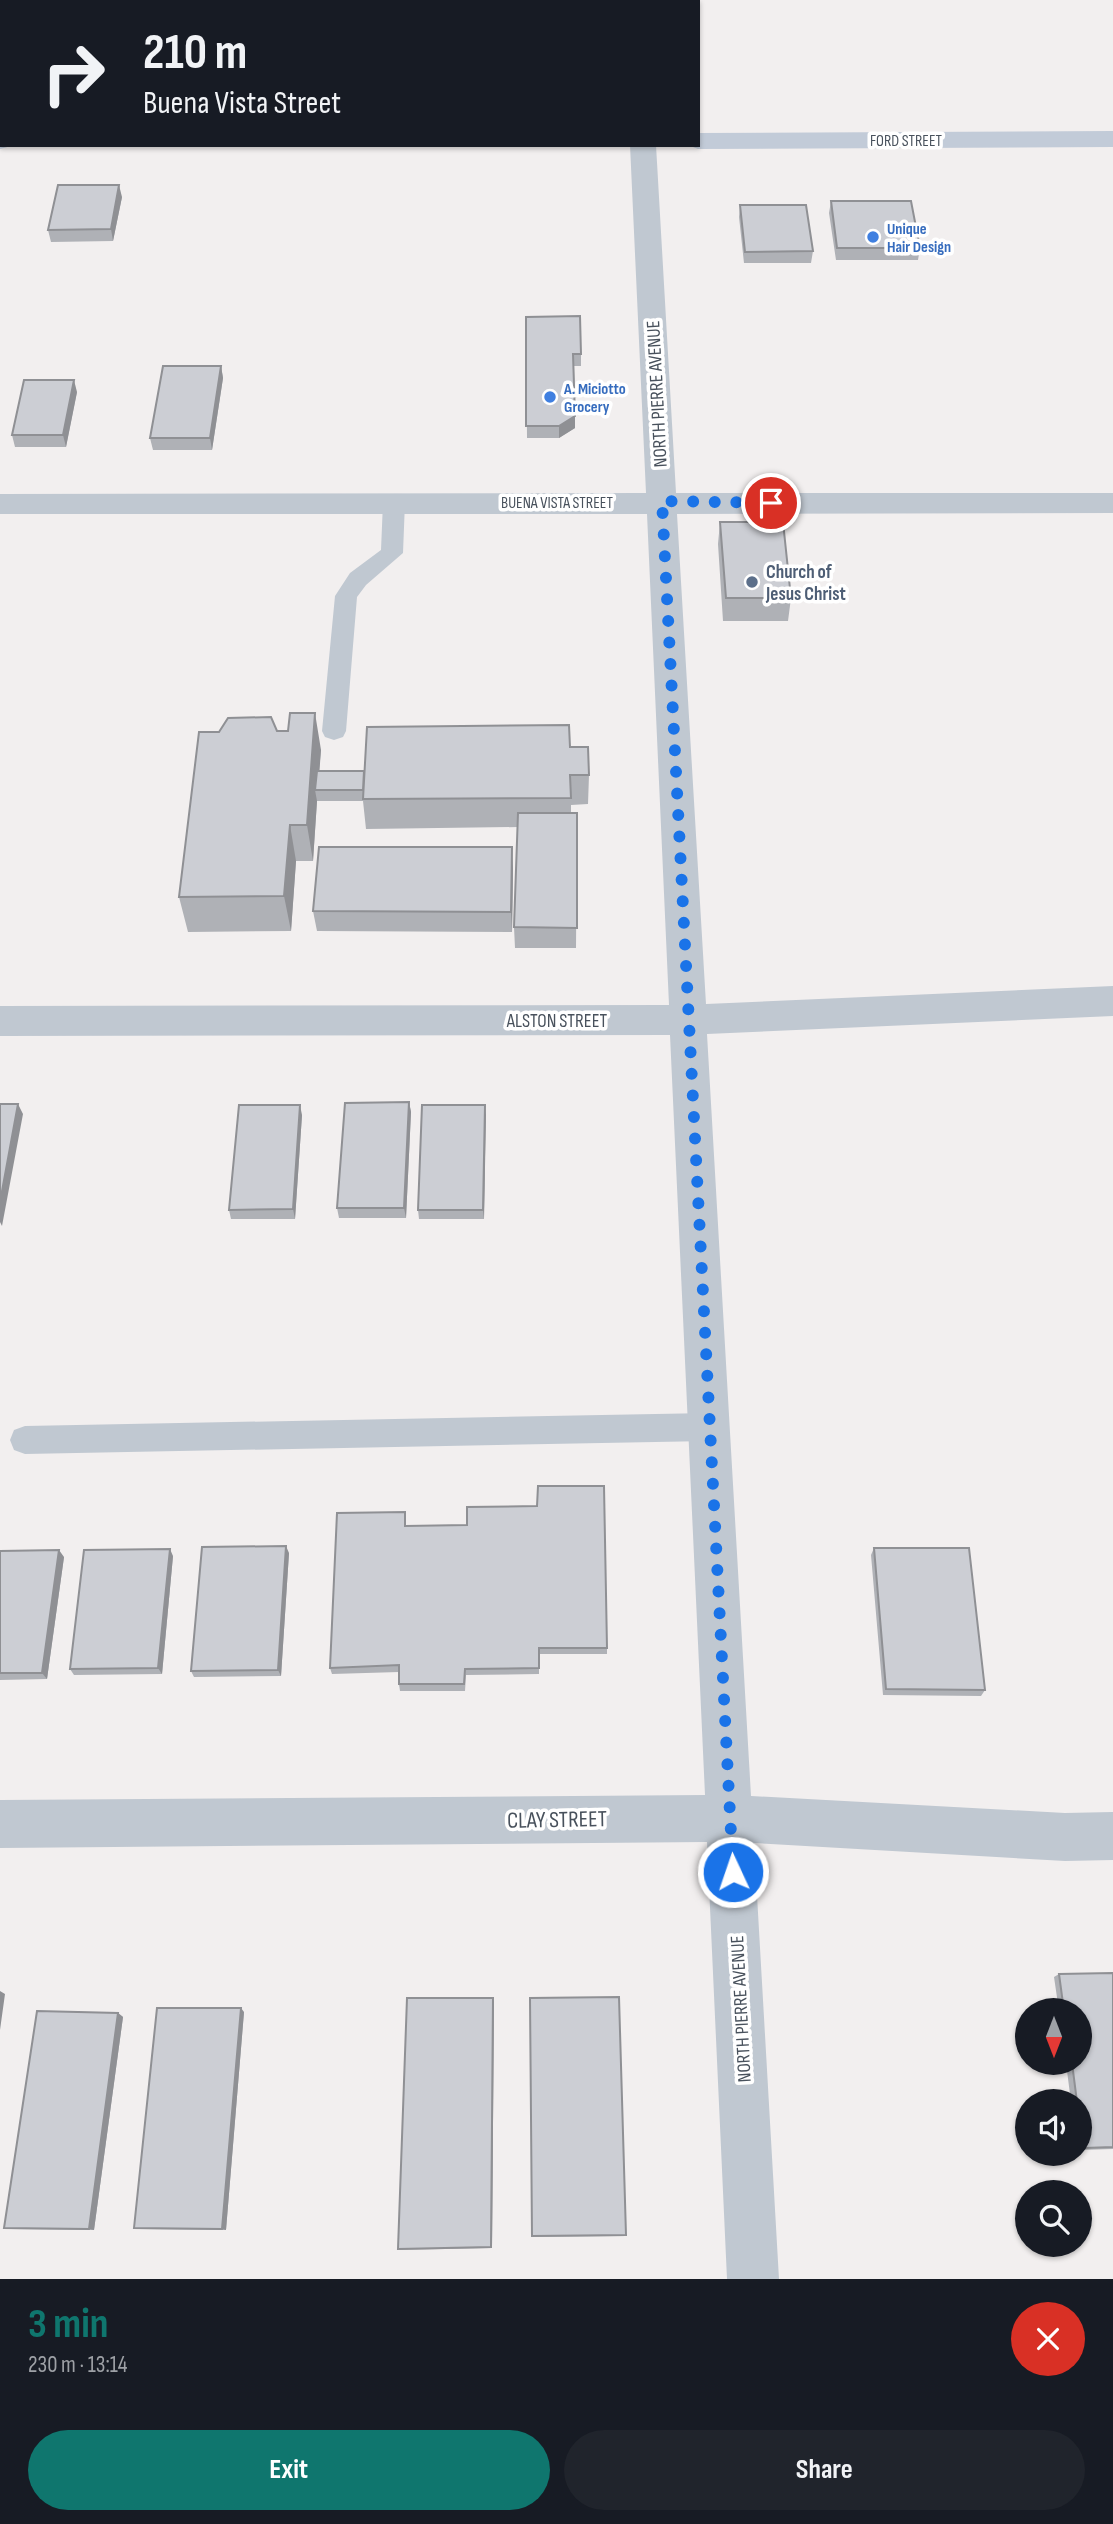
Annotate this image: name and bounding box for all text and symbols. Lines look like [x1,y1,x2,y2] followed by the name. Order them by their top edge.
[143,24,247,83] text: 210 m
[28,28,119,119] icon: right
[143,84,341,123] text: Buena Vista Street
[870,132,943,151] street label: FORD STREET
[887,220,951,257] place label: Unique Hair Design
[865,229,881,245] marker: Unique Hair Design
[642,320,673,468] street label: NORTH PIERRE AVENUE
[563,380,626,417] place label: A. Miciotto Grocery
[542,389,558,405] marker: A. Miciotto Grocery
[741,473,801,533] pin
[752,484,790,522] icon: arrive
[501,494,613,513] street label: BUENA VISTA STREET
[765,561,846,606] place label: Church of Jesus Christ
[744,574,760,590] marker: Church of Jesus Christ
[506,1010,608,1033] street label: ALSTON STREET
[507,1805,607,1835] street label: CLAY STREET
[696,1835,770,1909] position arrow
[726,1935,757,2083] street label: NORTH PIERRE AVENUE
[1015,1998,1092,2076] north arrow
[1015,1998,1092,2257] map controls
[1015,2089,1092,2166] button: sound
[1015,2180,1092,2257] button: search
[28,2299,108,2350] text: 3 min
[1011,2302,1085,2376] button: close
[28,2351,127,2379] text: 230 m · 13:14
[28,2430,550,2510] button: Exit
[564,2430,1085,2510] button: Share

